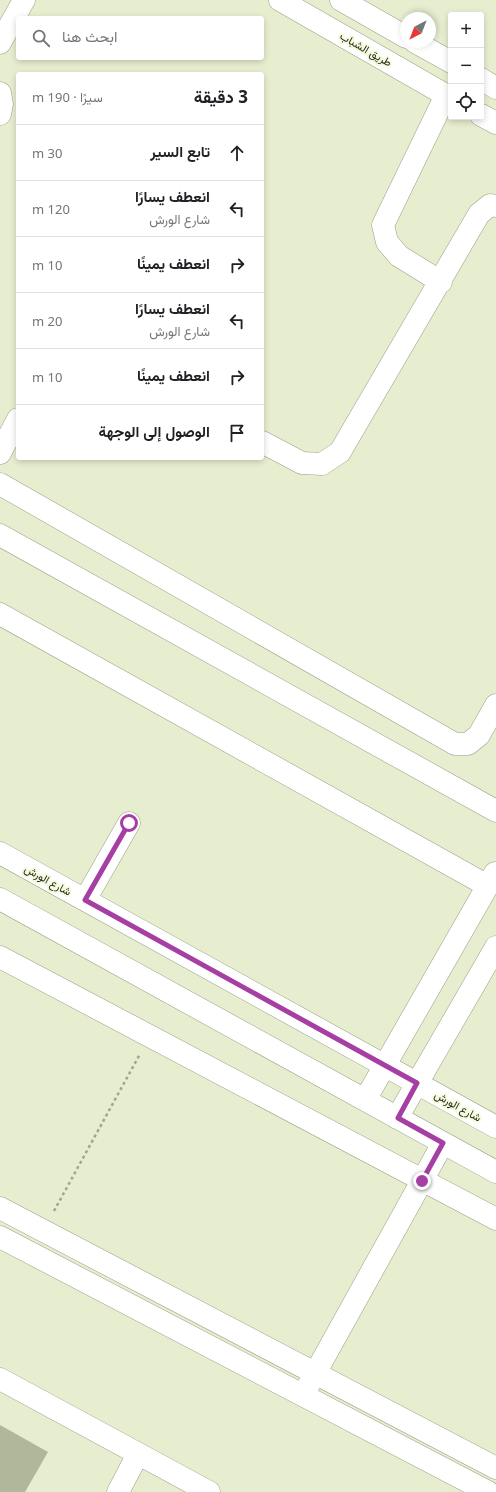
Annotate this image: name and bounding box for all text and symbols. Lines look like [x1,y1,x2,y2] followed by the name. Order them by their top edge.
[400,12,436,48] north arrow
[448,12,484,120] map controls
[448,12,484,48] button: +
[16,16,264,60] search box
[62,26,117,46] text: ابحث هنا
[30,27,52,49] icon: search
[338,28,395,69] street label: طريق الشباب
[448,48,484,84] button: −
[448,84,484,120] button: locate
[194,85,248,108] text: 3 دقيقة
[32,88,103,106] text: سيرًا · 190 m
[150,141,210,161] text: تابع السير
[226,142,248,164] icon: ahead
[32,144,62,162] text: 30 m
[135,186,210,206] text: انعطف يسارًا
[226,198,248,220] icon: left
[32,200,70,218] text: 120 m
[149,210,210,228] text: شارع الورش
[137,253,210,273] text: انعطف يمينًا
[226,254,248,276] icon: right
[32,256,62,274] text: 10 m
[135,298,210,318] text: انعطف يسارًا
[226,310,248,332] icon: left
[32,312,62,330] text: 20 m
[149,322,210,340] text: شارع الورش
[137,365,210,385] text: انعطف يمينًا
[226,366,248,388] icon: right
[32,368,62,386] text: 10 m
[99,421,210,441] text: الوصول إلى الوجهة
[226,422,248,444] icon: arrive
[120,814,138,832] route start
[22,861,75,900] street label: شارع الورش
[432,1087,485,1126] street label: شارع الورش
[413,1172,431,1190] route end

